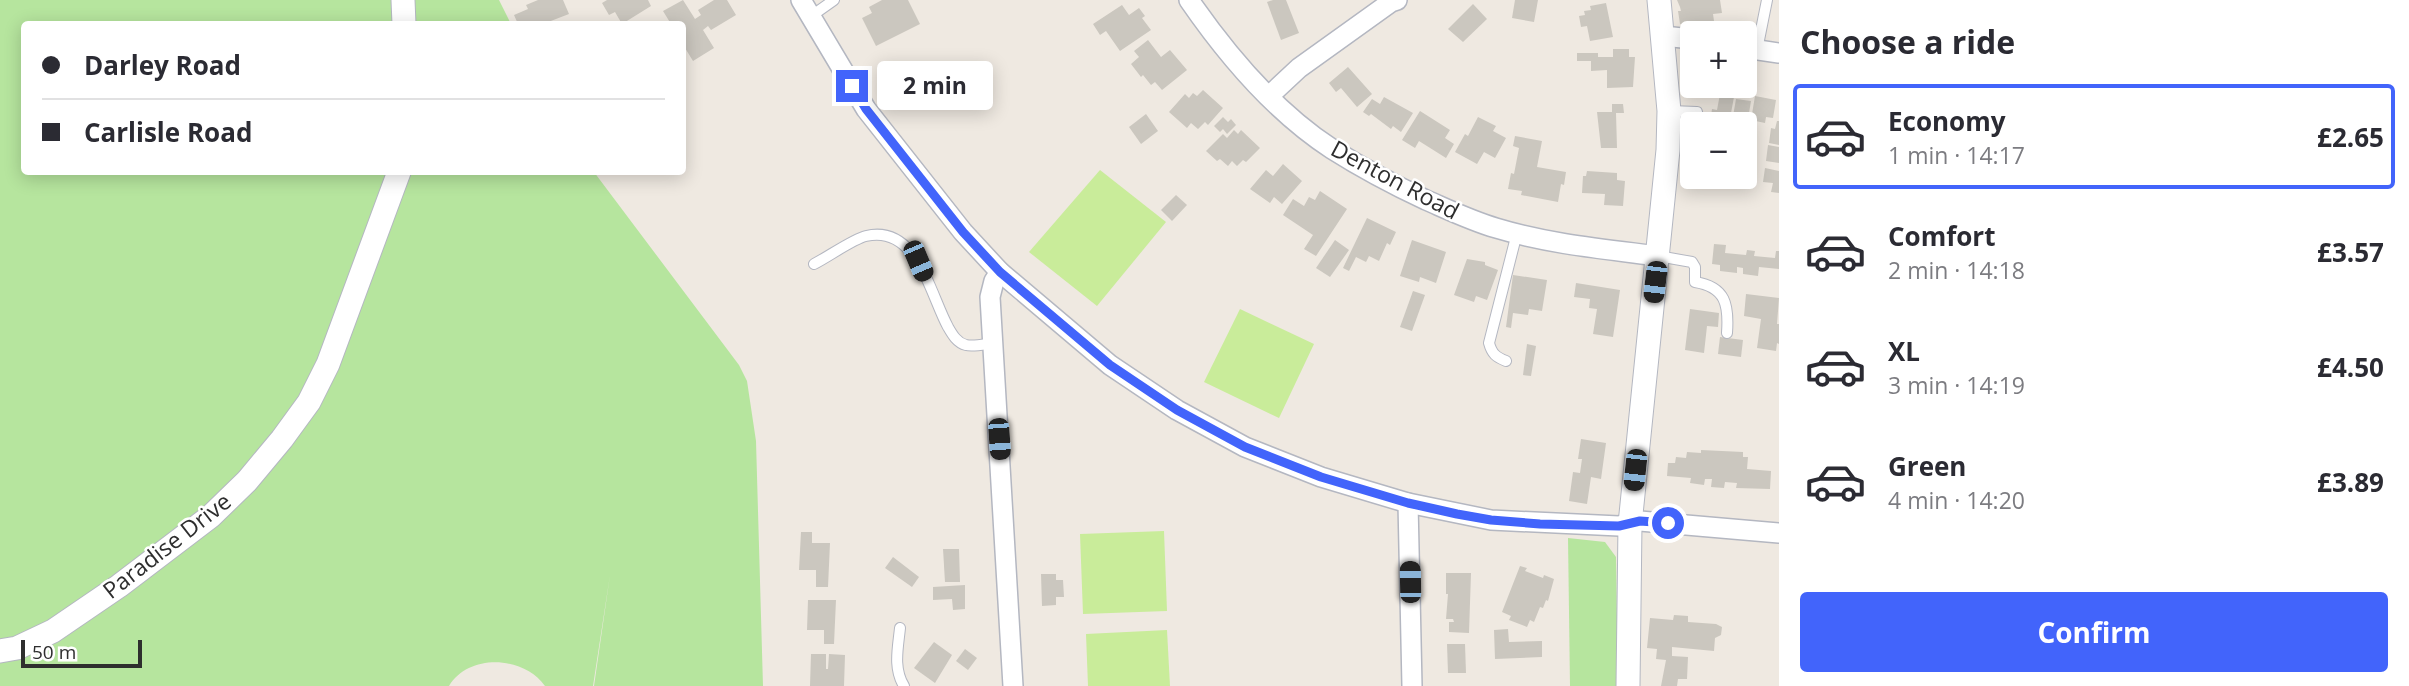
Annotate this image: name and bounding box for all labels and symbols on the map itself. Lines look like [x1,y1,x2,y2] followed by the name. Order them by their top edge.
[876,62,992,110] callout: 2 min
[836,70,868,102] route end
[1326,132,1465,226] street label: Denton Road
[901,238,936,284] car
[1643,260,1668,304] car
[988,417,1011,461] car
[1623,448,1648,492] car
[96,485,237,605] street label: Paradise Drive
[1652,507,1684,539] route start
[1400,561,1421,603] car
[21,637,142,669] scale bar

